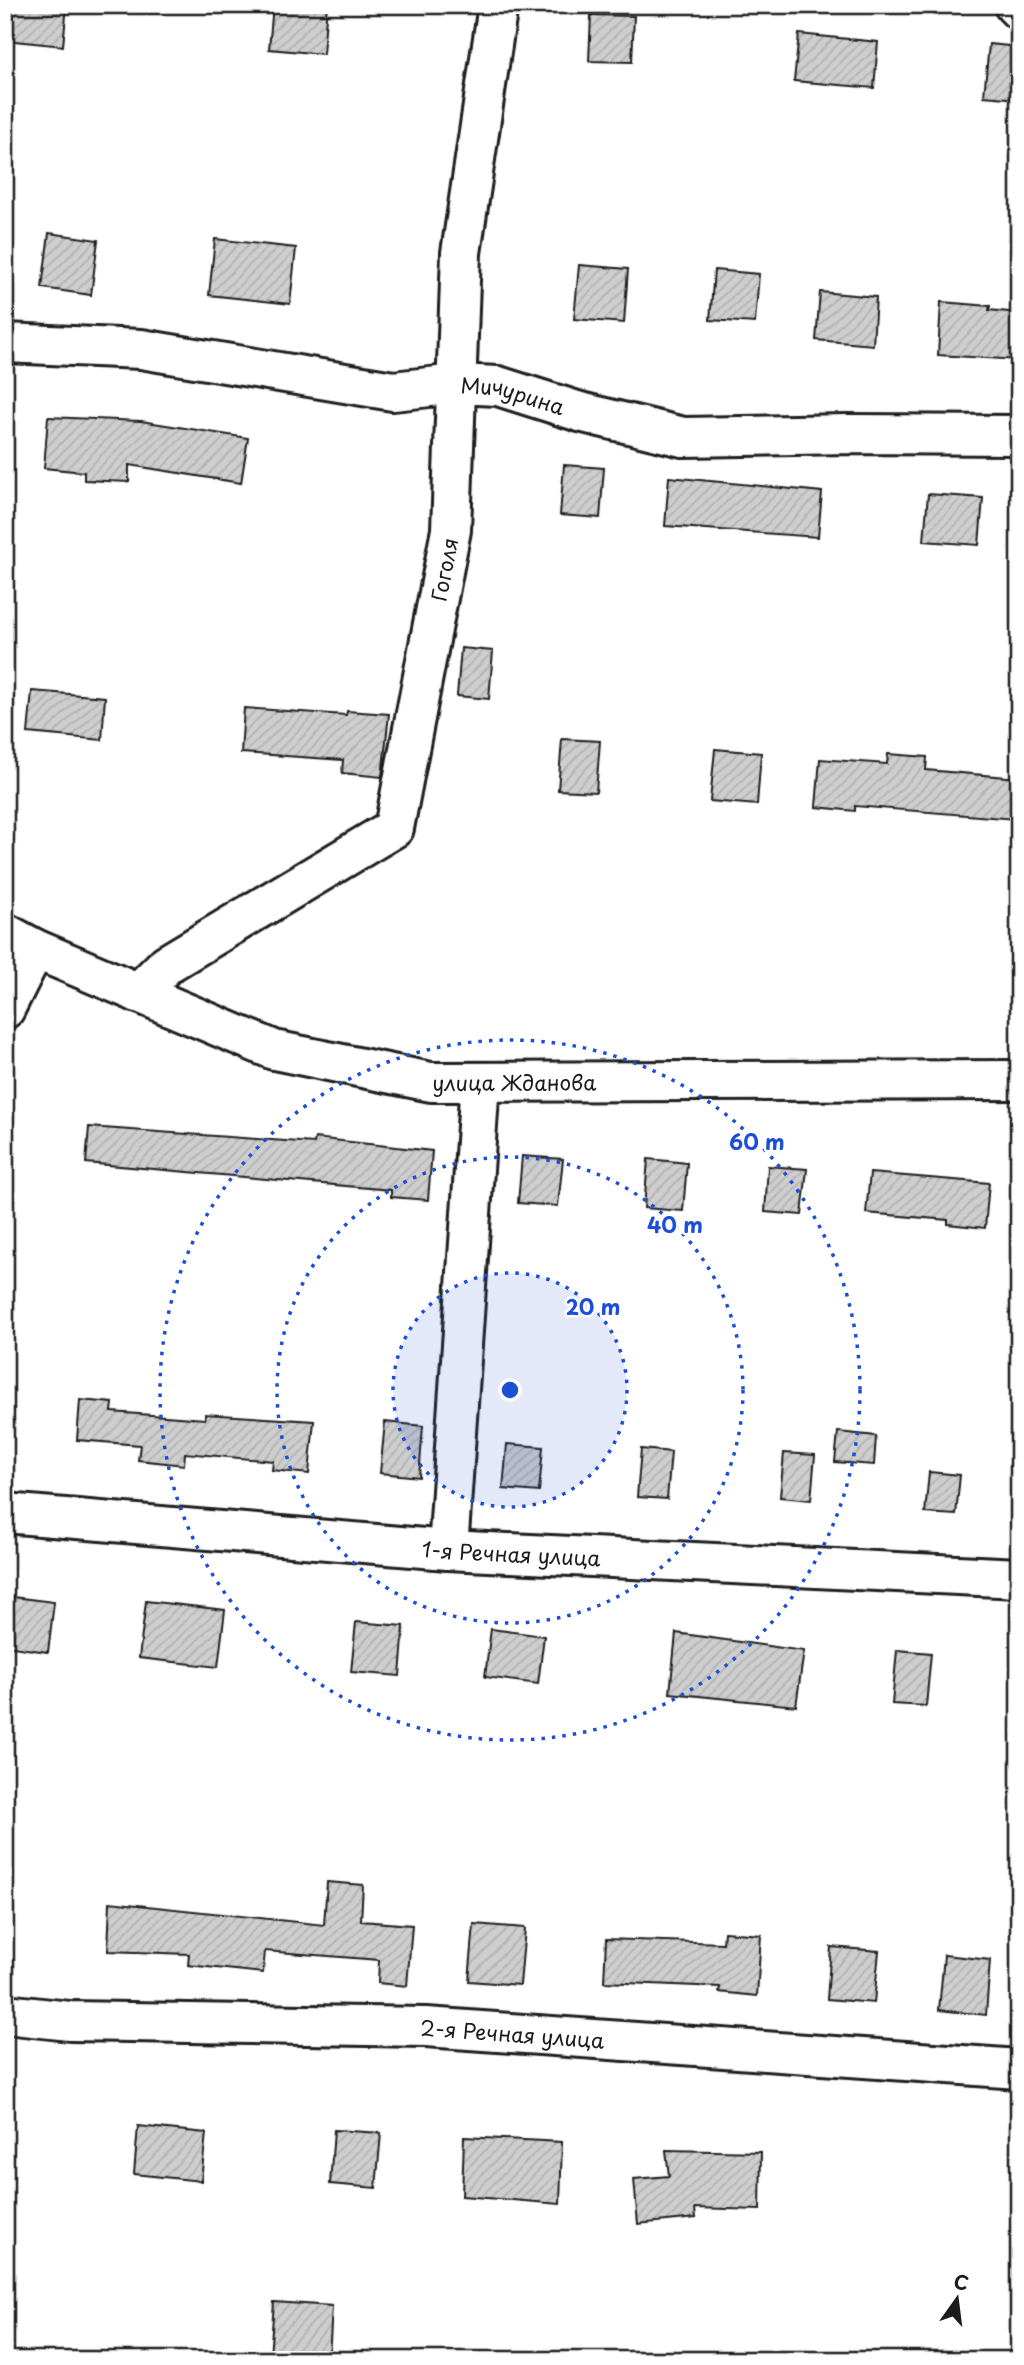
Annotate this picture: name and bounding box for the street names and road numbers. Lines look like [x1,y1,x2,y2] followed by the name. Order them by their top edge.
[460,368,570,422] street label: Мичурина
[422,535,465,604] street label: Гоголя
[432,1065,596,1098] street label: улица Жданова
[421,1532,602,1574] street label: 1-я Речная улица
[419,2011,606,2056] street label: 2-я Речная улица

